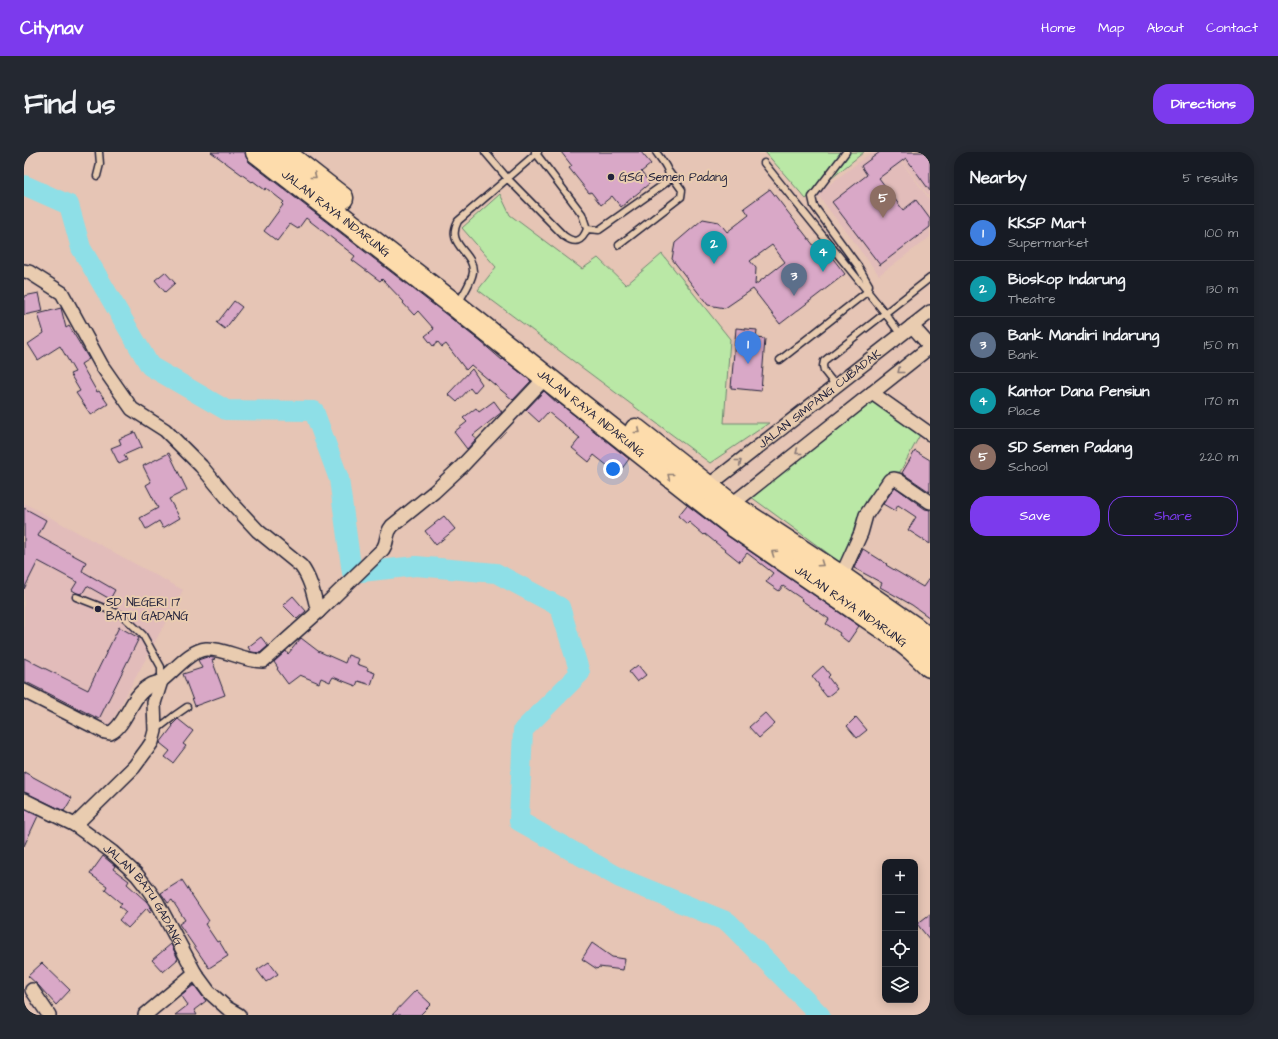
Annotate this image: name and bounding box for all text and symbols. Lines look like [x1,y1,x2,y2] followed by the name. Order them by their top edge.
[20,15,83,42] text: Citynav
[1041,18,1076,38] text: Home
[1098,18,1124,38] text: Map
[1146,18,1184,38] text: About
[1206,18,1258,38] text: Contact
[1153,84,1254,124] button: Directions
[24,85,115,124] text: Find us
[278,166,394,262] street label: JALAN RAYA INDARUNG
[970,166,1027,190] text: Nearby
[619,169,727,187] place label: GSG Semen Padang
[1182,169,1238,187] text: 5 results
[309,172,316,179] one-way arrow
[606,172,616,182] marker: GSG Semen Padang
[870,185,896,218] pin: 5
[1008,213,1086,234] text: KKSP Mart
[982,224,984,242] text: 1
[1205,224,1238,242] text: 100 m
[701,231,727,264] pin: 2
[1008,234,1089,252] text: Supermarket
[810,239,836,272] pin: 4
[781,263,807,296] pin: 3
[1008,269,1125,290] text: Bioskop Indarung
[979,280,987,298] text: 2
[1206,280,1238,298] text: 130 m
[1008,290,1056,308] text: Theatre
[1008,325,1159,346] text: Bank Mandiri Indarung
[735,331,761,364] pin: 1
[980,336,986,354] text: 3
[1204,336,1238,354] text: 150 m
[755,345,885,453] street label: JALAN SIMPANG CUBADAK
[1008,346,1038,364] text: Bank
[533,365,649,462] street label: JALAN RAYA INDARUNG
[897,367,904,374] one-way arrow
[1008,381,1150,402] text: Kantor Dana Pensiun
[979,392,987,410] text: 4
[1205,392,1238,410] text: 170 m
[1008,402,1040,420] text: Place
[634,426,641,433] one-way arrow
[1008,437,1132,458] text: SD Semen Padang
[795,447,802,454] one-way arrow
[978,448,988,466] text: 5
[1200,448,1238,466] text: 220 m
[1008,458,1048,476] text: School
[603,459,623,479] your location
[735,460,742,467] one-way arrow
[667,473,674,480] one-way arrow
[970,496,1100,536] button: Save
[1108,496,1238,536] button: Share
[771,550,778,558] one-way arrow
[817,559,824,567] one-way arrow
[791,562,911,652] street label: JALAN RAYA INDARUNG
[106,594,189,625] place label: SD NEGERI 17 BATU GADANG
[93,604,103,614] marker: SD NEGERI 17 BATU GADANG
[99,840,187,949] street label: JALAN BATU GADANG
[882,859,918,1003] map controls
[882,859,918,895] button: +
[882,895,918,931] button: −
[882,931,918,967] button: locate
[882,967,918,1003] button: layers

